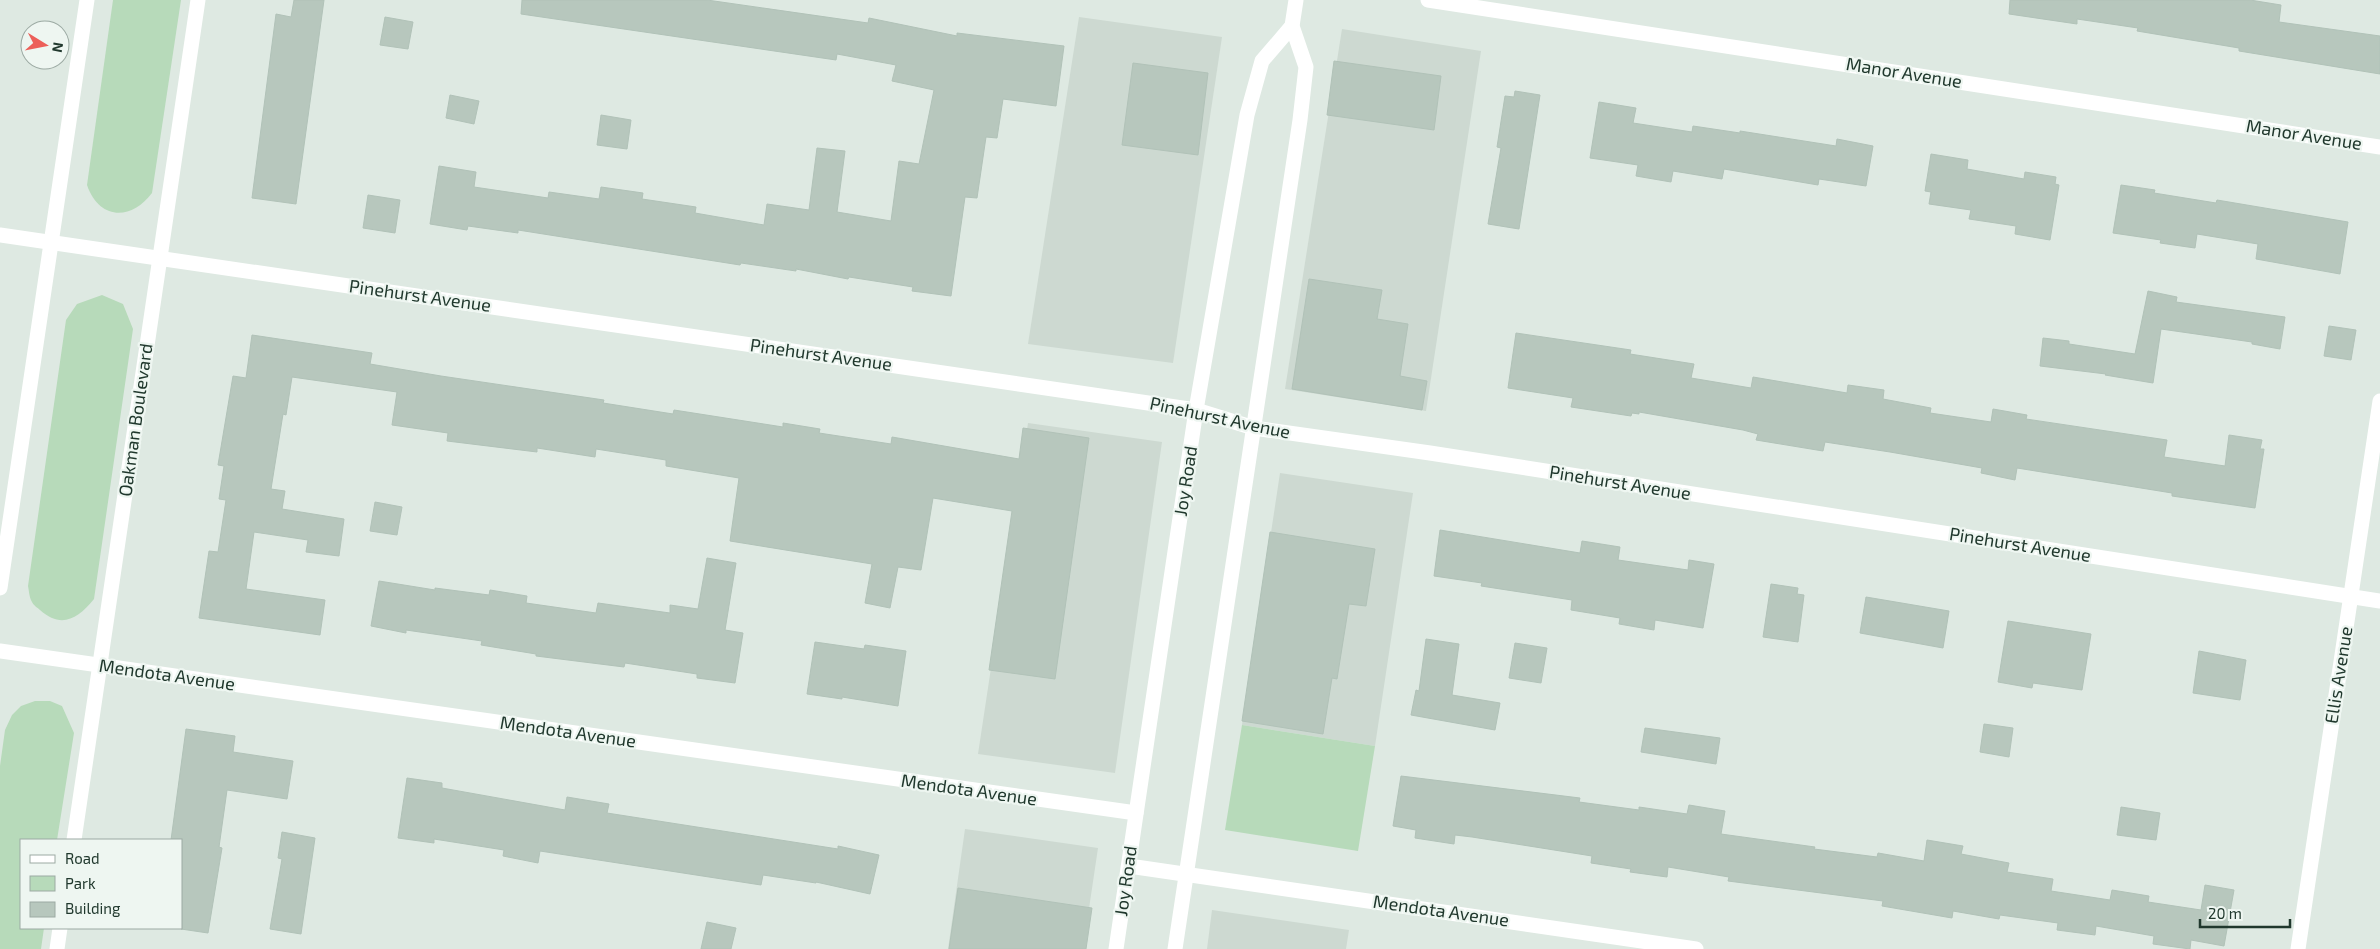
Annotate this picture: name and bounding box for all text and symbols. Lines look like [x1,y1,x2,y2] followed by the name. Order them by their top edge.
[20,20,70,70] north arrow
[49,41,68,54] text: N
[1845,52,1964,92] street label: Manor Avenue
[2245,114,2364,154] street label: Manor Avenue
[348,274,492,316] street label: Pinehurst Avenue
[749,333,893,375] street label: Pinehurst Avenue
[113,342,157,498] street label: Oakman Boulevard
[1148,391,1292,443] street label: Pinehurst Avenue
[1169,444,1201,518] street label: Joy Road
[1548,460,1693,504] street label: Pinehurst Avenue
[1948,522,2093,566] street label: Pinehurst Avenue
[2319,625,2357,725] street label: Ellis Avenue
[98,654,237,694] street label: Mendota Avenue
[499,711,638,751] street label: Mendota Avenue
[900,769,1039,809] street label: Mendota Avenue
[20,839,182,929] legend
[1109,844,1141,917] street label: Joy Road
[65,849,100,867] text: Road
[65,874,96,892] text: Park
[1372,890,1511,930] street label: Mendota Avenue
[2200,896,2290,928] scale bar
[65,899,121,917] text: Building
[2208,904,2242,922] text: 20 m

